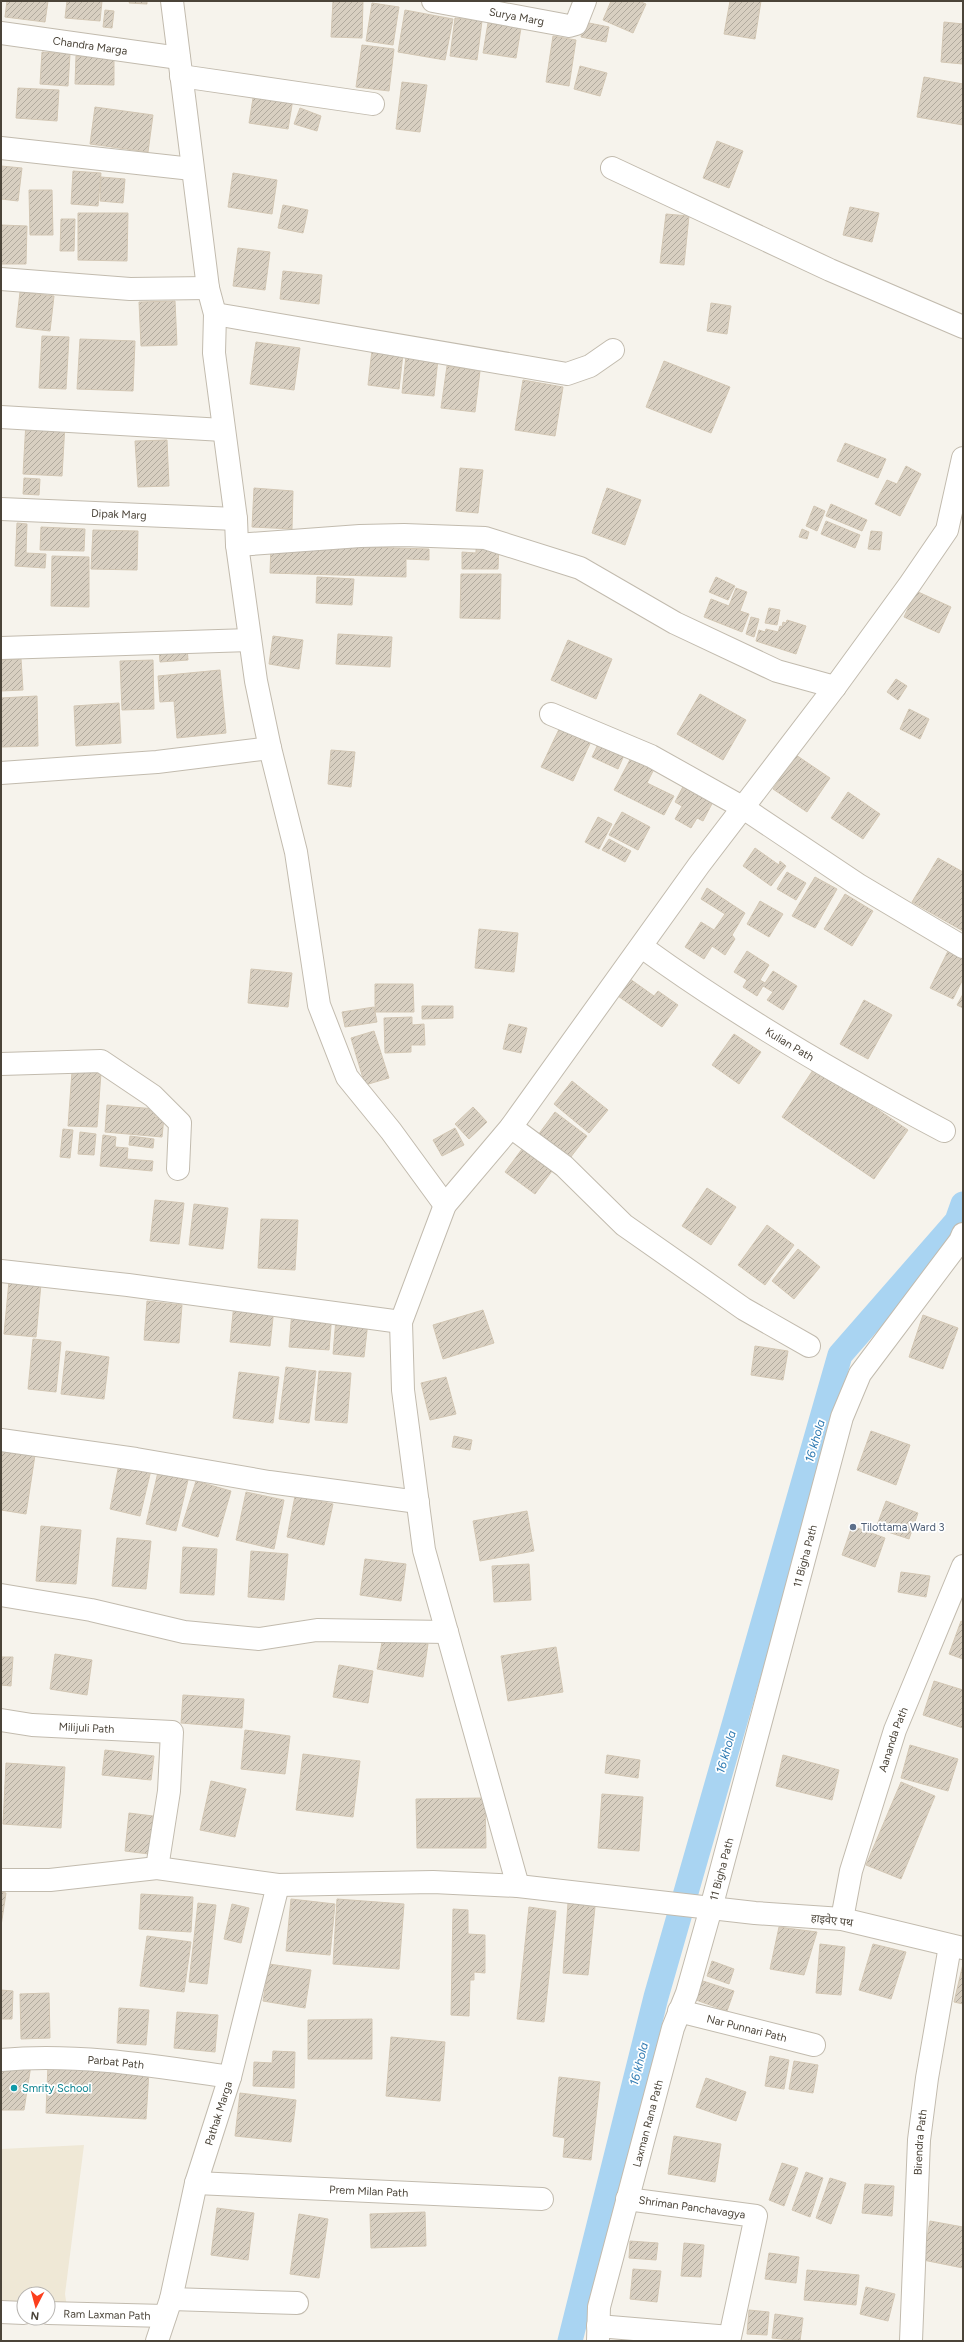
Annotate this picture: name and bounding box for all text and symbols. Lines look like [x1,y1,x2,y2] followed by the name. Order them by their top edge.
[488,5,545,28] street label: Surya Marg
[52,34,128,58] street label: Chandra Marga
[91,507,147,522] street label: Dipak Marg
[763,1025,816,1064] street label: Kulian Path
[802,1418,828,1464] water label: 16 khola
[861,1521,945,1534] place label: Tilottama Ward 3
[848,1522,858,1532] marker: Tilottama Ward 3
[791,1523,820,1589] street label: 11 Bigha Path
[876,1705,911,1774] street label: Aananda Path
[58,1720,115,1736] street label: Milijuli Path
[713,1729,739,1775] water label: 16 khola
[707,1836,736,1902] street label: 11 Bigha Path
[810,1911,855,1930] street label: हाइवेए पथ
[705,2012,788,2045] street label: Nar Punnari Path
[627,2041,651,2087] water label: 16 khola
[87,2053,145,2072] street label: Parbat Path
[630,2078,666,2168] street label: Laxman Rana Path
[202,2080,235,2147] street label: Pathak Marga
[22,2082,91,2095] place label: Smrity School
[9,2083,19,2093] marker: Smrity School
[912,2109,930,2175] street label: Birendra Path
[329,2183,409,2200] street label: Prem Milan Path
[638,2194,746,2221] street label: Shriman Panchavagya
[16,2286,56,2326] north arrow
[63,2307,151,2323] street label: Ram Laxman Path
[30,2309,40,2322] text: N

